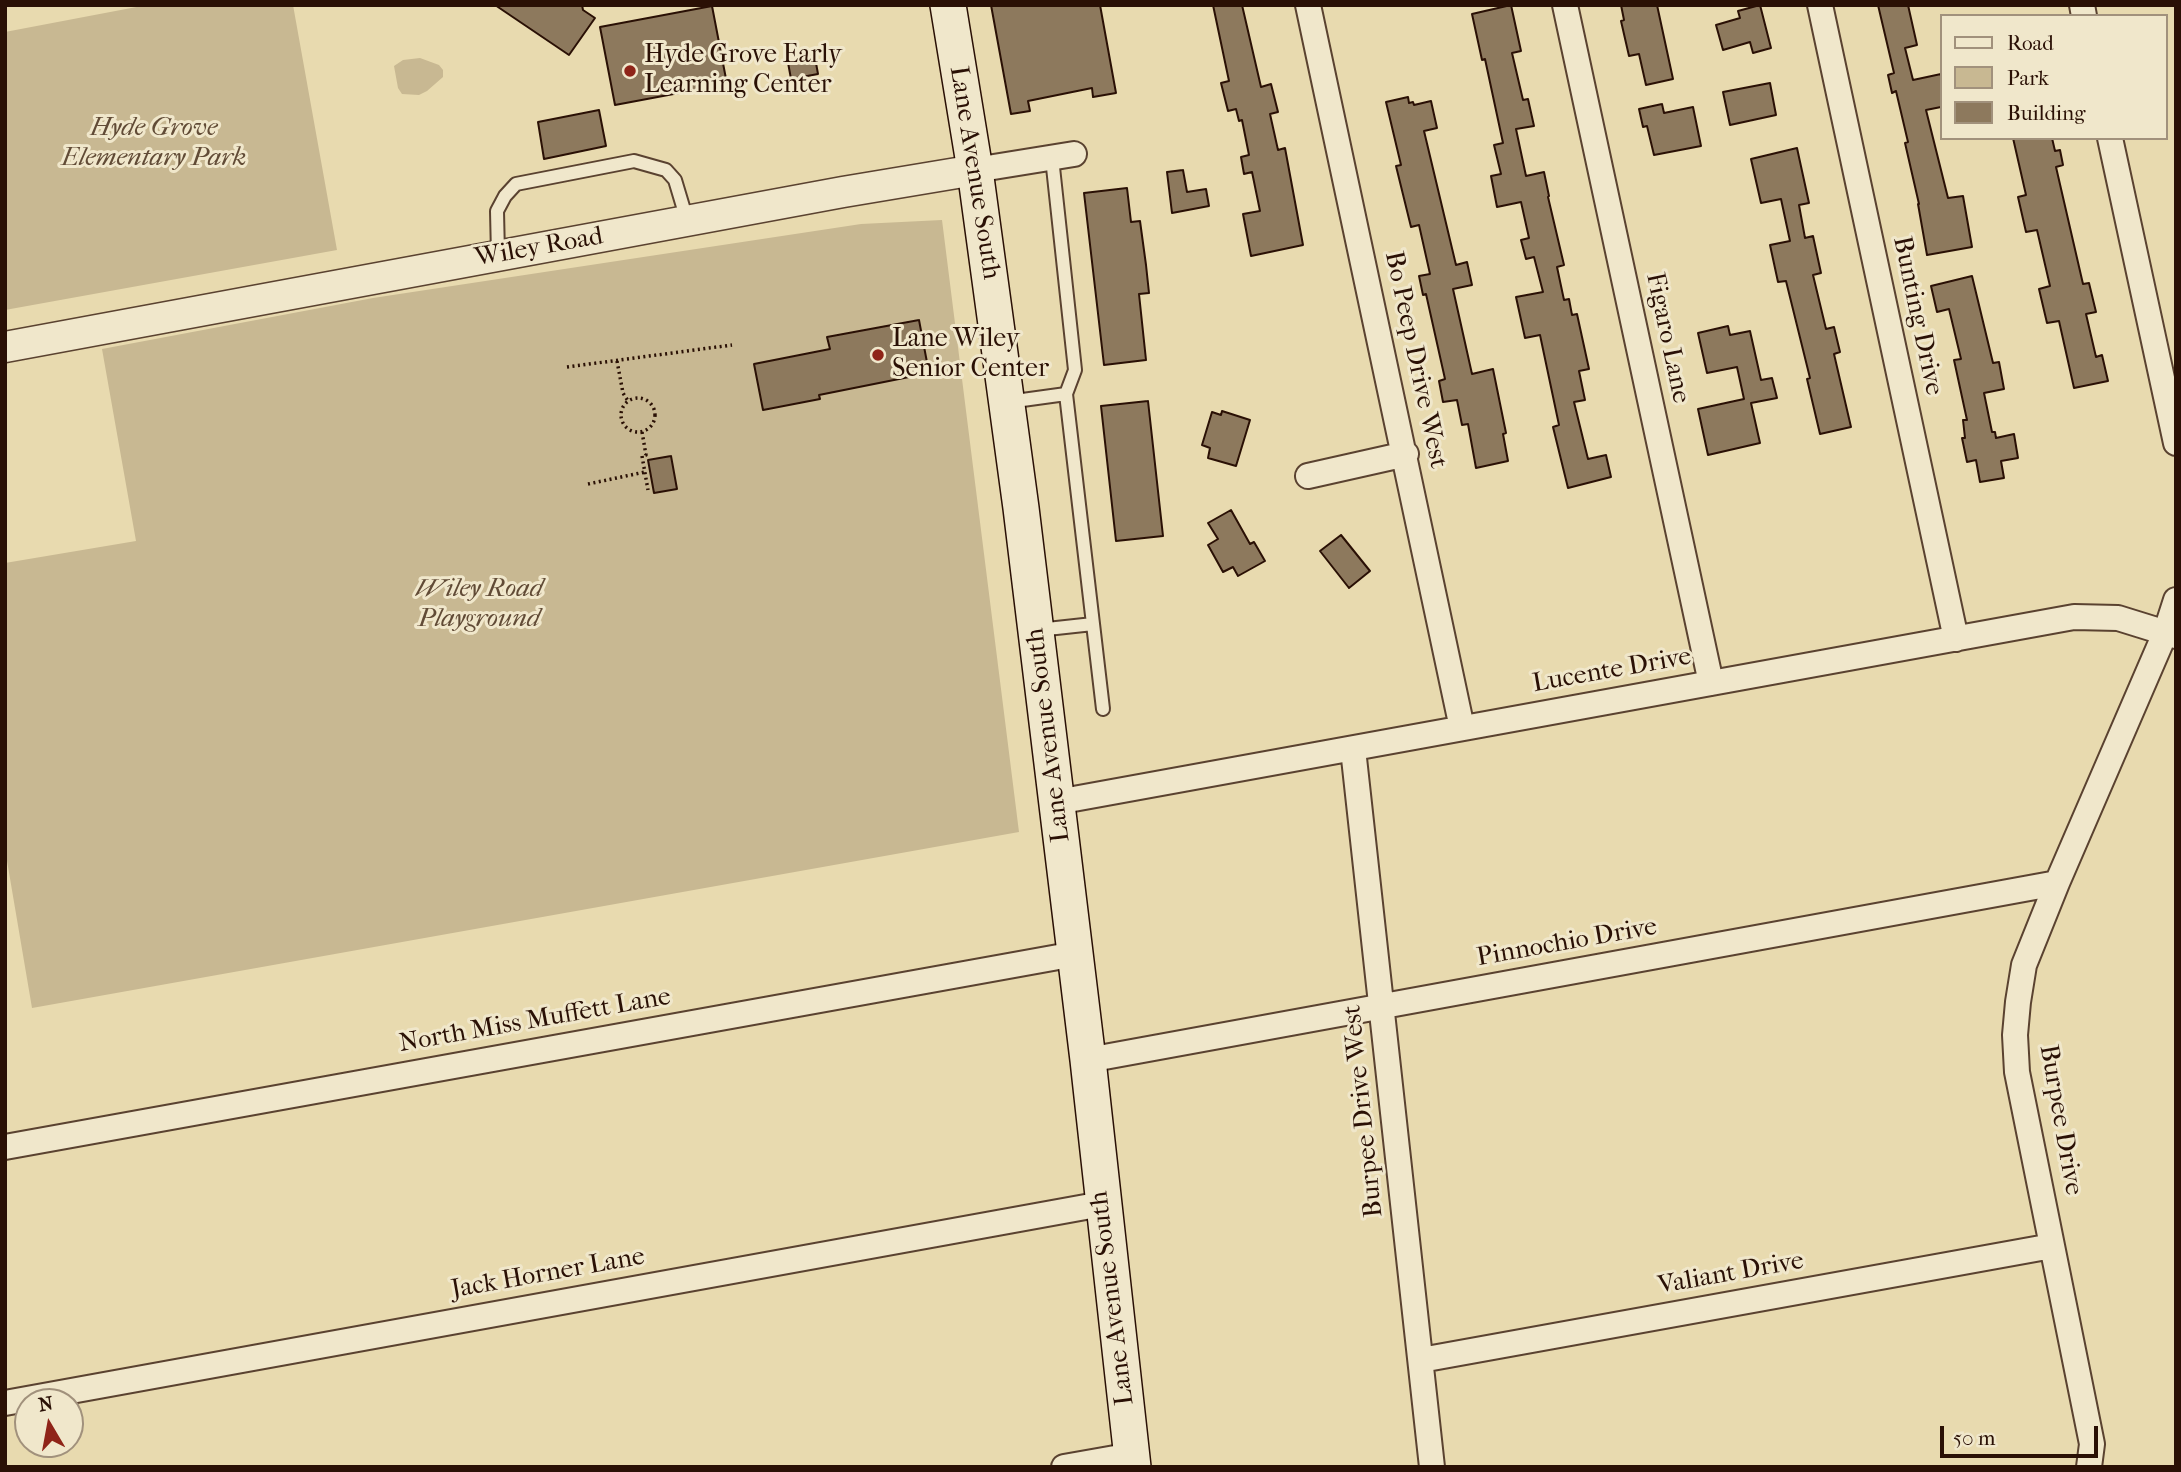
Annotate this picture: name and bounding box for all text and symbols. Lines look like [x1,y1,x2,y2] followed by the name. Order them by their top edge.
[1940,14,2167,140] legend
[2007,31,2054,55] text: Road
[644,40,842,102] place label: Hyde Grove Early Learning Center
[622,63,638,79] marker: Hyde Grove Early Learning Center
[942,64,1006,282] street label: Lane Avenue South
[2007,66,2049,90] text: Park
[2007,101,2085,125] text: Building
[62,113,246,174] park label: Hyde Grove Elementary Park
[472,221,606,275] street label: Wiley Road
[1885,234,1949,398] street label: Bunting Drive
[1377,249,1453,471] street label: Bo Peep Drive West
[1638,270,1696,406] street label: Figaro Lane
[892,324,1049,386] place label: Lane Wiley Senior Center
[870,347,886,363] marker: Lane Wiley Senior Center
[415,574,543,636] park label: Wiley Road Playground
[1020,626,1078,844] street label: Lane Avenue South
[1530,642,1694,700] street label: Lucente Drive
[1475,912,1659,974] street label: Pinnochio Drive
[397,982,673,1060] street label: North Miss Muffett Lane
[1337,1003,1391,1219] street label: Burpee Drive West
[2031,1042,2089,1198] street label: Burpee Drive
[1084,1189,1142,1407] street label: Lane Avenue South
[449,1242,647,1306] street label: Jack Horner Lane
[1656,1246,1806,1302] street label: Valiant Drive
[14,1388,84,1458] north arrow
[37,1392,55,1416] text: N
[1943,1412,2100,1456] scale bar
[1953,1426,1996,1450] text: 50 m

